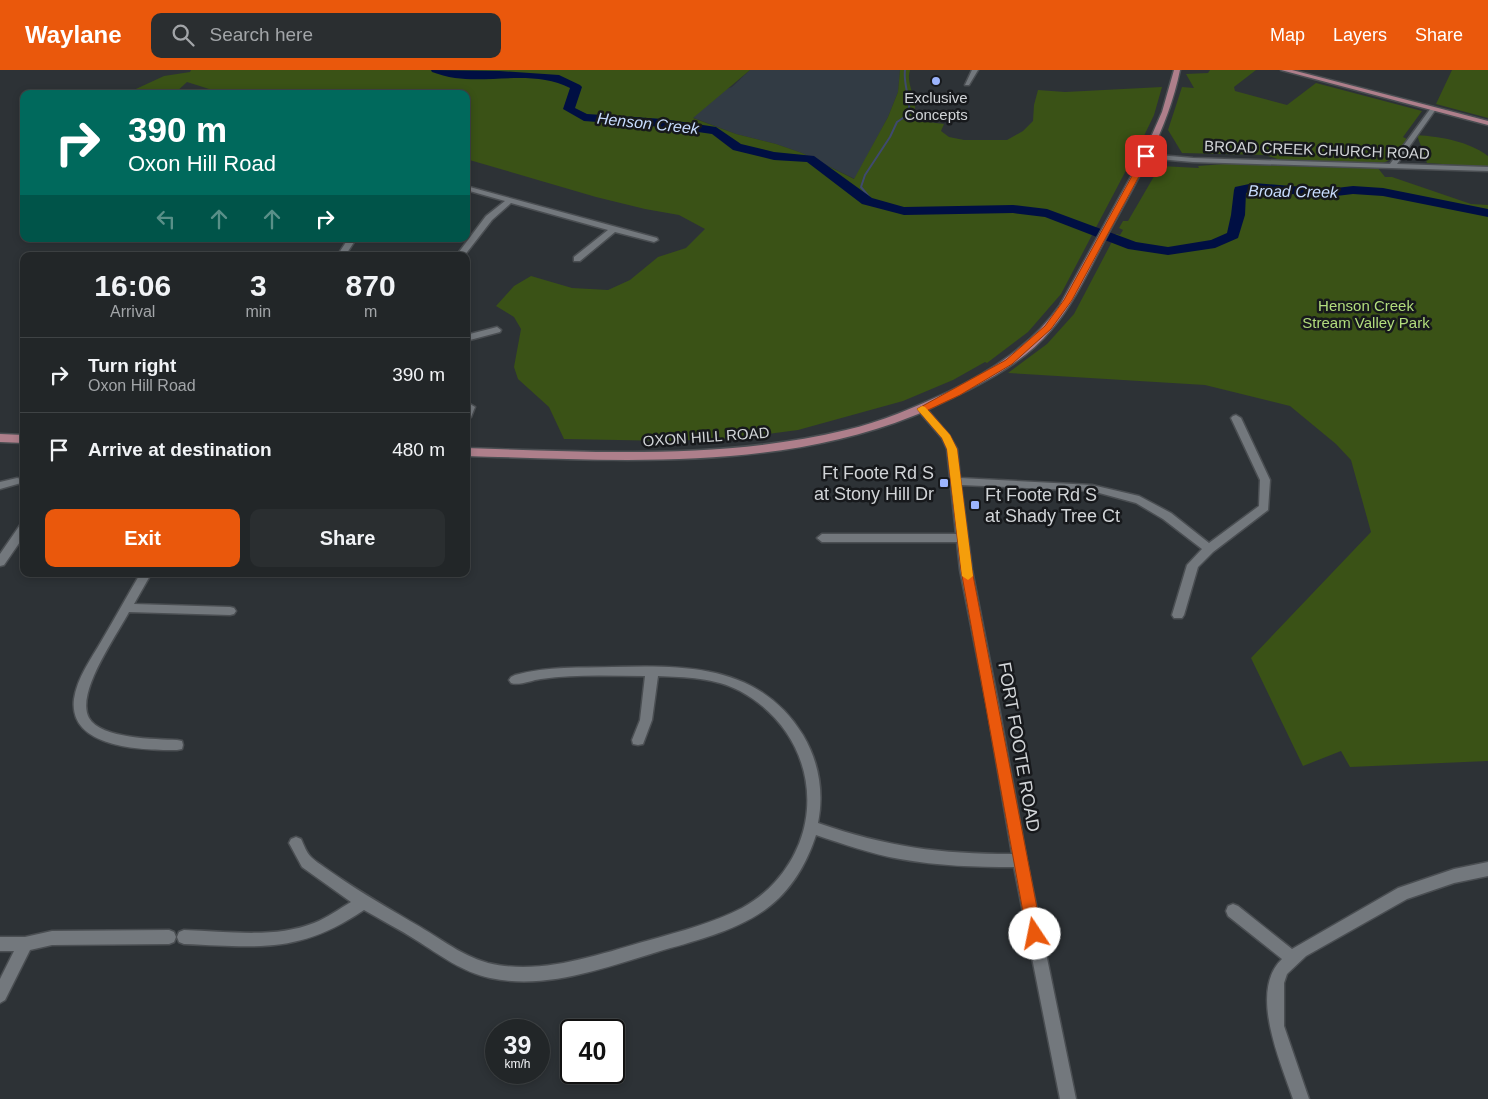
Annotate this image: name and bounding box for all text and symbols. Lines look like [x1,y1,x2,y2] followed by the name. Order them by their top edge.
[151,13,501,58] search box
[25,21,121,48] text: Waylane
[169,21,197,49] icon: search
[209,24,313,45] text: Search here
[1270,25,1305,45] text: Map
[1333,25,1387,45] text: Layers
[1415,25,1463,45] text: Share
[930,75,942,87] marker: Exclusive Concepts
[904,89,968,123] place label: Exclusive Concepts
[45,110,110,175] icon: right
[128,110,227,149] text: 390 m
[596,110,701,137] water label: Henson Creek
[1125,135,1167,177] pin
[1204,137,1430,162] street label: BROAD CREEK CHURCH ROAD
[1132,142,1160,170] icon: arrive
[128,151,276,176] text: Oxon Hill Road
[1248,182,1339,201] water label: Broad Creek
[152,205,180,233] icon: left
[205,205,233,233] icon: ahead
[258,205,286,233] icon: ahead
[311,205,339,233] icon: right
[94,269,171,302] text: 16:06
[250,269,267,302] text: 3
[346,269,396,302] text: 870
[1302,297,1430,331] park label: Henson Creek Stream Valley Park
[110,303,155,320] text: Arrival
[245,303,271,320] text: min
[364,303,377,320] text: m
[88,355,176,376] text: Turn right
[45,361,73,389] icon: right
[392,364,445,385] text: 390 m
[88,377,196,394] text: Oxon Hill Road
[642,424,770,449] street label: OXON HILL ROAD
[45,436,73,464] icon: arrive
[88,439,272,460] text: Arrive at destination
[392,439,445,460] text: 480 m
[814,463,934,504] place label: Ft Foote Rd S at Stony Hill Dr
[938,477,950,489] marker: Ft Foote Rd S at Stony Hill Dr
[985,485,1120,526] place label: Ft Foote Rd S at Shady Tree Ct
[969,499,981,511] marker: Ft Foote Rd S at Shady Tree Ct
[45,509,240,567] button: Exit
[250,509,445,567] button: Share
[994,660,1044,834] street label: FORT FOOTE ROAD
[1008,907,1060,959] position arrow
[560,1019,625,1084] speed limit sign: 40
[504,1031,531,1059] text: 39
[504,1057,531,1071] text: km/h

